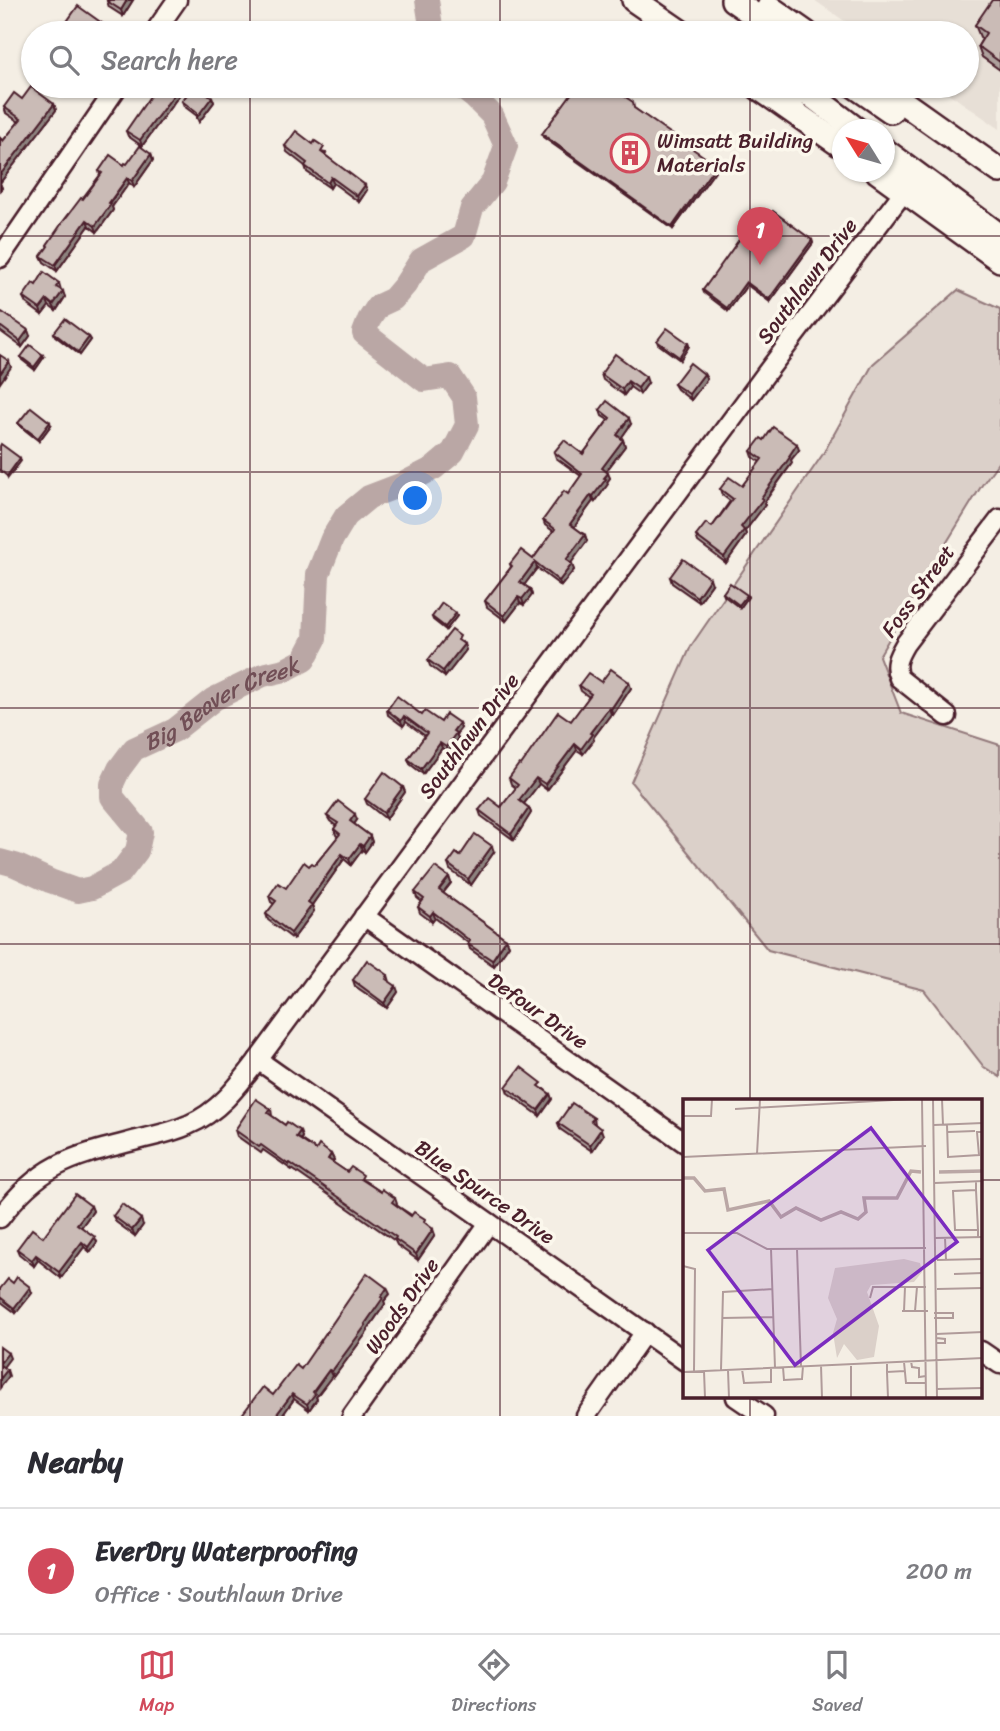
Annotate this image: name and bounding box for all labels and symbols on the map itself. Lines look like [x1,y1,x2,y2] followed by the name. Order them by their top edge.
[832,119,895,182] north arrow
[657,122,814,184] place label: Wimsatt Building Materials
[609,132,651,174] building icon: Wimsatt Building Materials
[737,207,783,265] pin: 1
[746,209,868,353] street label: Southlawn Drive
[398,481,432,515] your location
[871,536,965,646] street label: Foss Street
[137,645,309,763] water label: Big Beaver Creek
[408,664,530,808] street label: Southlawn Drive
[480,962,597,1060] street label: Defour Drive
[683,1099,982,1398] inset map
[407,1129,563,1255] street label: Blue Spurce Drive
[355,1249,450,1362] street label: Woods Drive

